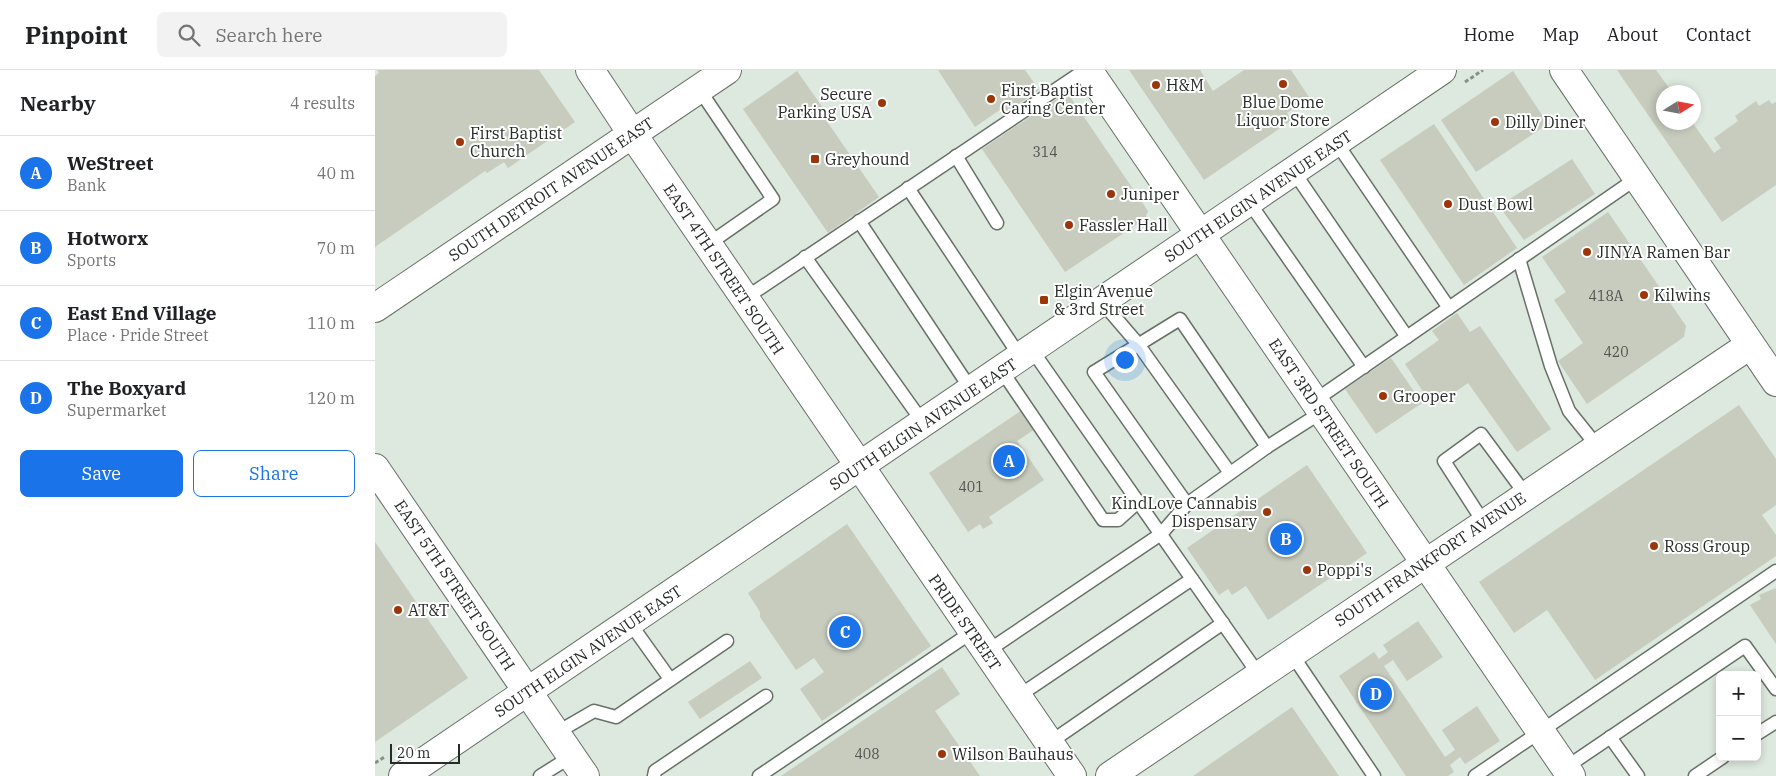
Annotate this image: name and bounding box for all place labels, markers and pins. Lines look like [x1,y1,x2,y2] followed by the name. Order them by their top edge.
[1166,75,1204,95] place label: H&M
[1277,78,1289,90] marker: Blue Dome Liquor Store
[1150,79,1162,91] marker: H&M
[1001,80,1105,118] place label: First Baptist Caring Center
[777,84,872,122] place label: Secure Parking USA
[1236,92,1330,130] place label: Blue Dome Liquor Store
[985,93,997,105] marker: First Baptist Caring Center
[876,97,888,109] marker: Secure Parking USA
[1505,112,1585,132] place label: Dilly Diner
[1489,116,1501,128] marker: Dilly Diner
[470,123,562,161] place label: First Baptist Church
[454,136,466,148] marker: First Baptist Church
[825,149,910,169] place label: Greyhound
[809,153,821,165] marker: Greyhound
[1121,184,1179,204] place label: Juniper
[1105,188,1117,200] marker: Juniper
[1458,194,1533,214] place label: Dust Bowl
[1442,198,1454,210] marker: Dust Bowl
[1079,215,1168,235] place label: Fassler Hall
[1063,219,1075,231] marker: Fassler Hall
[1597,242,1730,262] place label: JINYA Ramen Bar
[1581,246,1593,258] marker: JINYA Ramen Bar
[1054,281,1153,319] place label: Elgin Avenue & 3rd Street
[1654,285,1711,305] place label: Kilwins
[1638,289,1650,301] marker: Kilwins
[1038,294,1050,306] marker: Elgin Avenue & 3rd Street
[1393,386,1455,406] place label: Grooper
[1377,390,1389,402] marker: Grooper
[993,442,1025,480] pin: A
[1111,493,1257,531] place label: KindLove Cannabis Dispensary
[1261,506,1273,518] marker: KindLove Cannabis Dispensary
[1270,520,1302,558] pin: B
[1664,536,1750,556] place label: Ross Group
[1648,540,1660,552] marker: Ross Group
[1317,560,1372,580] place label: Poppi's
[1301,564,1313,576] marker: Poppi's
[408,600,449,620] place label: AT&T
[392,604,404,616] marker: AT&T
[829,613,861,651] pin: C
[1360,675,1392,713] pin: D
[952,744,1074,764] place label: Wilson Bauhaus
[936,748,948,760] marker: Wilson Bauhaus

